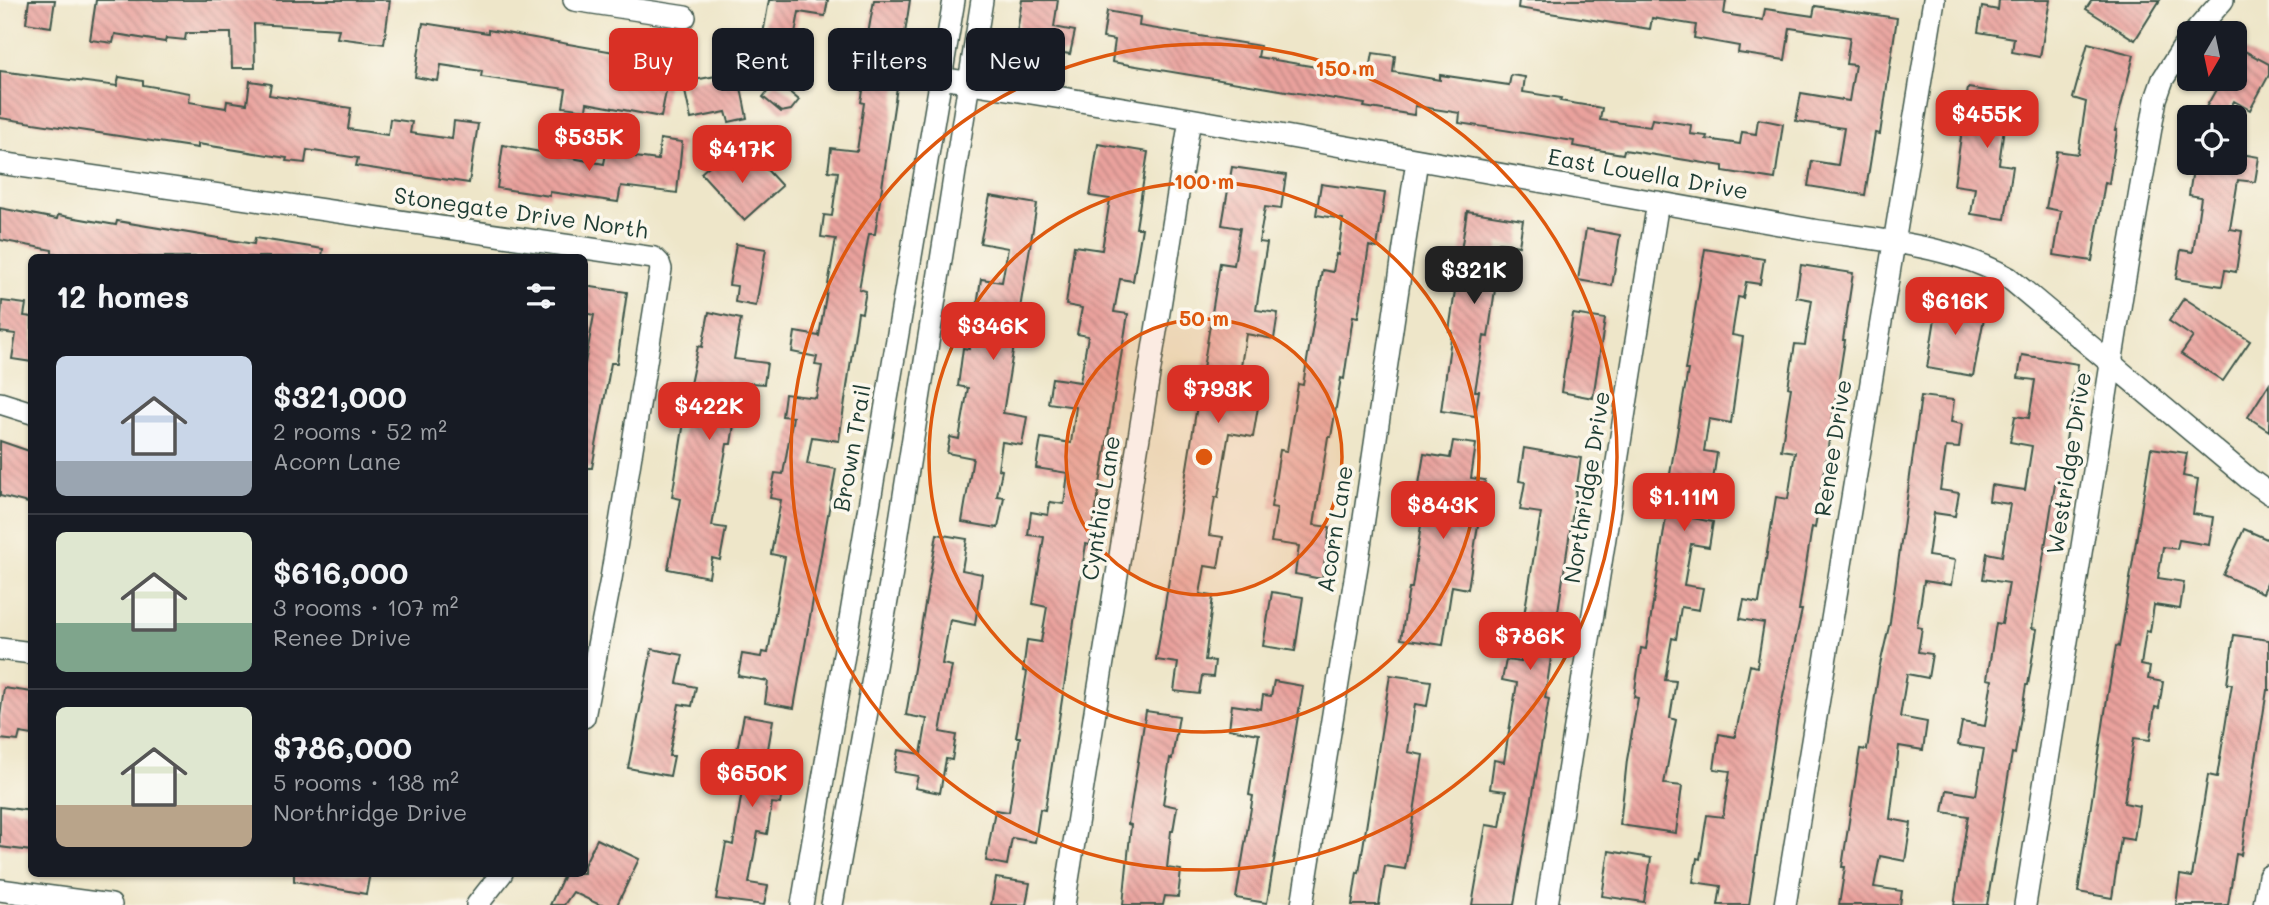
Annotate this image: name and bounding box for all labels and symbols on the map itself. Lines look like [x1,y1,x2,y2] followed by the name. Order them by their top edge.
[2177,21,2247,91] north arrow
[1315,54,1375,81] text: 150 m
[1938,90,2036,150] pin: $455K
[540,114,638,173] pin: $535K
[693,125,791,185] pin: $417K
[1546,141,1751,205] street label: East Louella Drive
[1174,167,1234,194] text: 100 m
[392,179,650,245] street label: Stonegate Drive North
[1425,246,1523,306] pin: $321K
[1906,278,2004,337] pin: $616K
[944,302,1042,362] pin: $346K
[1179,304,1229,331] text: 50 m
[1169,366,1267,425] pin: $793K
[2039,369,2097,556] street label: Westridge Drive
[1806,377,1858,519] street label: Renee Drive
[660,382,758,442] pin: $422K
[825,382,877,514] street label: Brown Trail
[1556,389,1616,585] street label: Northridge Drive
[1074,433,1126,582] street label: Cynthia Lane
[1192,445,1216,469] centre of rings
[1309,463,1359,594] street label: Acorn Lane
[1627,474,1741,533] pin: $1.11M
[1394,482,1492,541] pin: $843K
[1481,612,1579,672] pin: $786K
[703,750,801,809] pin: $650K

